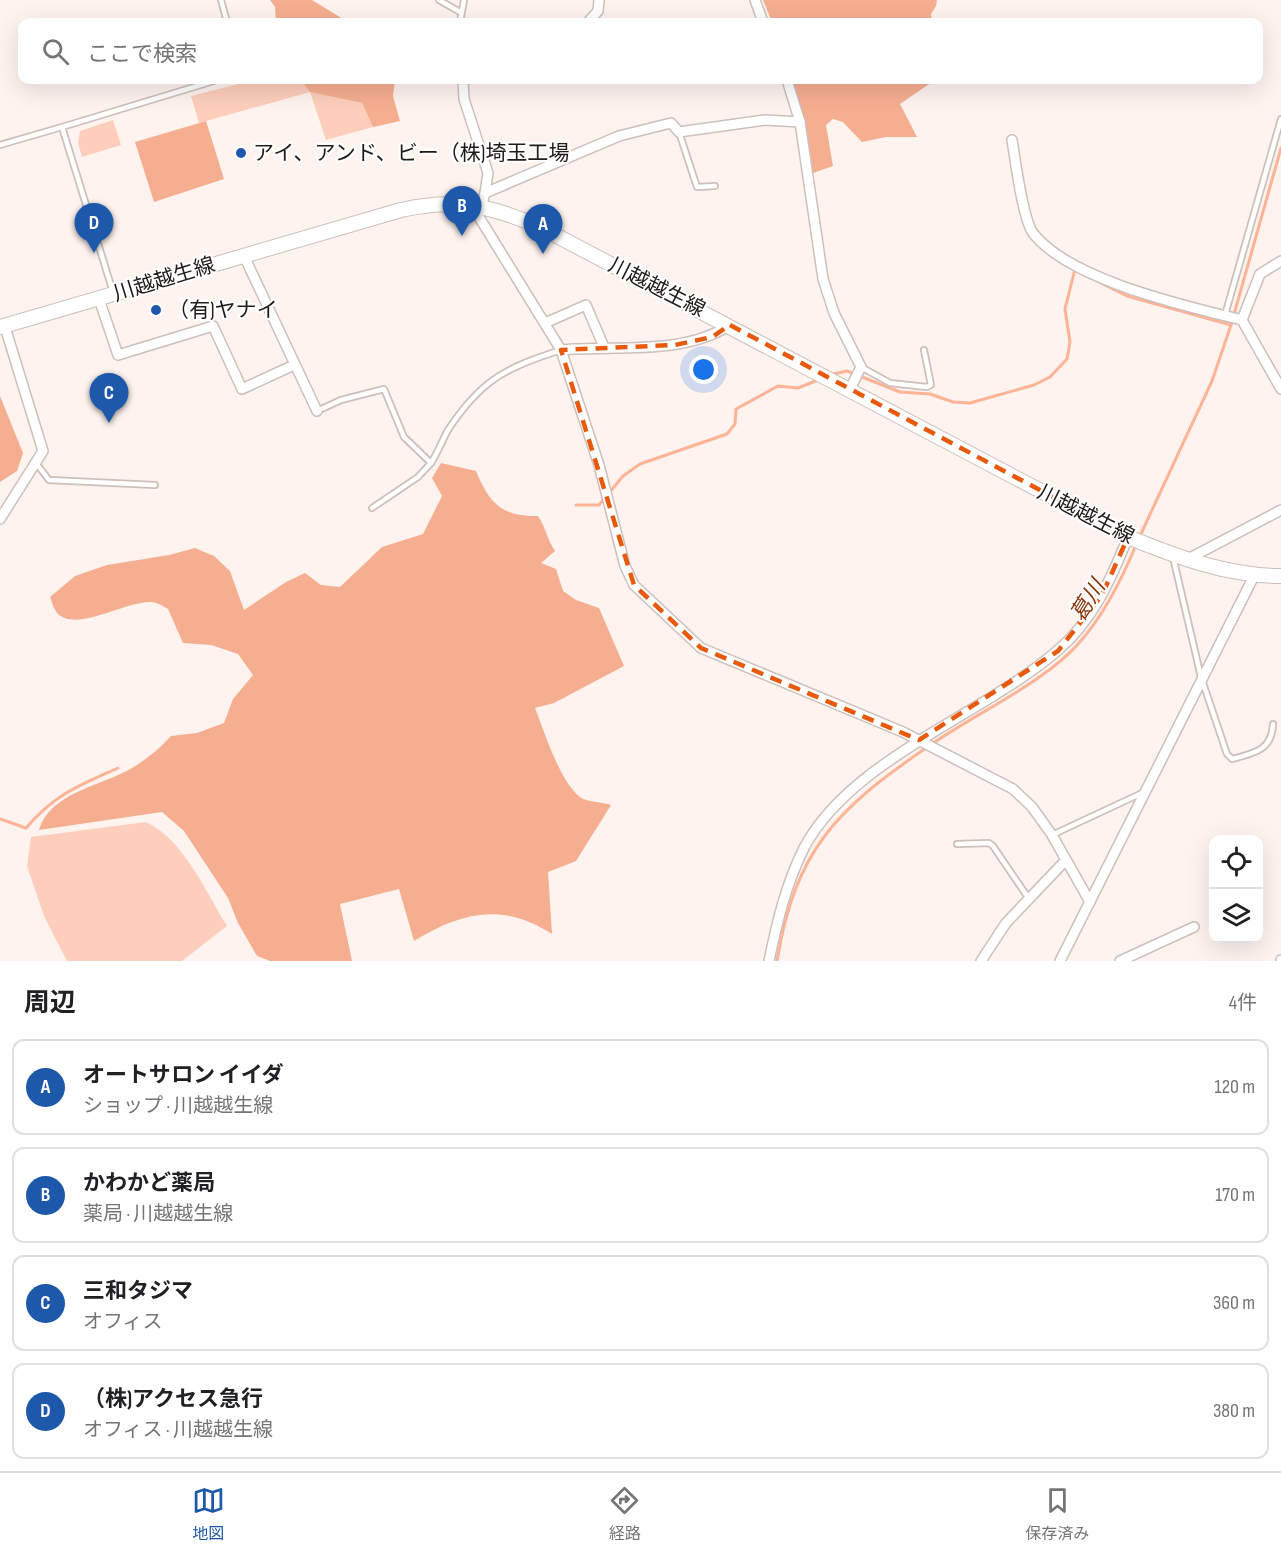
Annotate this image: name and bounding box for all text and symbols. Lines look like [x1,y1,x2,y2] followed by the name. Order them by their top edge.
[18,18,1263,84] search box
[39,35,72,68] icon: search
[87,41,197,68] text: ここで検索
[253,141,569,166] place label: アイ、アンド、ビー（株)埼玉工場
[234,146,248,160] marker: アイ、アンド、ビー（株)埼玉工場
[442,186,482,236] pin: B
[74,204,113,253] pin: D
[524,204,562,254] pin: A
[110,252,218,307] street label: 川越越生線
[604,252,709,322] street label: 川越越生線
[168,298,278,323] place label: （有)ヤナイ
[149,303,163,317] marker: （有)ヤナイ
[689,355,718,384] your location
[90,374,128,423] pin: C
[1033,479,1138,549] street label: 川越越生線
[1065,573,1112,627] water label: 葛川
[1209,835,1263,943] map controls
[1209,835,1263,889] button: locate
[1209,889,1263,943] button: layers
[24,988,76,1019] text: 周辺
[1229,991,1257,1015] text: 4件
[83,1062,284,1089] text: オートサロン イイダ
[41,1075,50,1099] text: A
[1215,1075,1255,1099] text: 120 m
[83,1094,273,1118] text: ショップ · 川越越生線
[83,1170,215,1197] text: かわかど薬局
[41,1183,50,1207] text: B
[1215,1183,1255,1207] text: 170 m
[83,1202,233,1226] text: 薬局 · 川越越生線
[83,1278,193,1305] text: 三和タジマ
[40,1291,51,1315] text: C
[1213,1291,1255,1315] text: 360 m
[83,1310,163,1334] text: オフィス
[83,1386,263,1413] text: （株)アクセス急行
[40,1399,51,1423] text: D
[1213,1399,1255,1423] text: 380 m
[83,1418,273,1442] text: オフィス · 川越越生線
[192,1484,225,1544] tab: 地図
[608,1484,641,1544] tab: 経路
[1025,1484,1089,1544] tab: 保存済み

